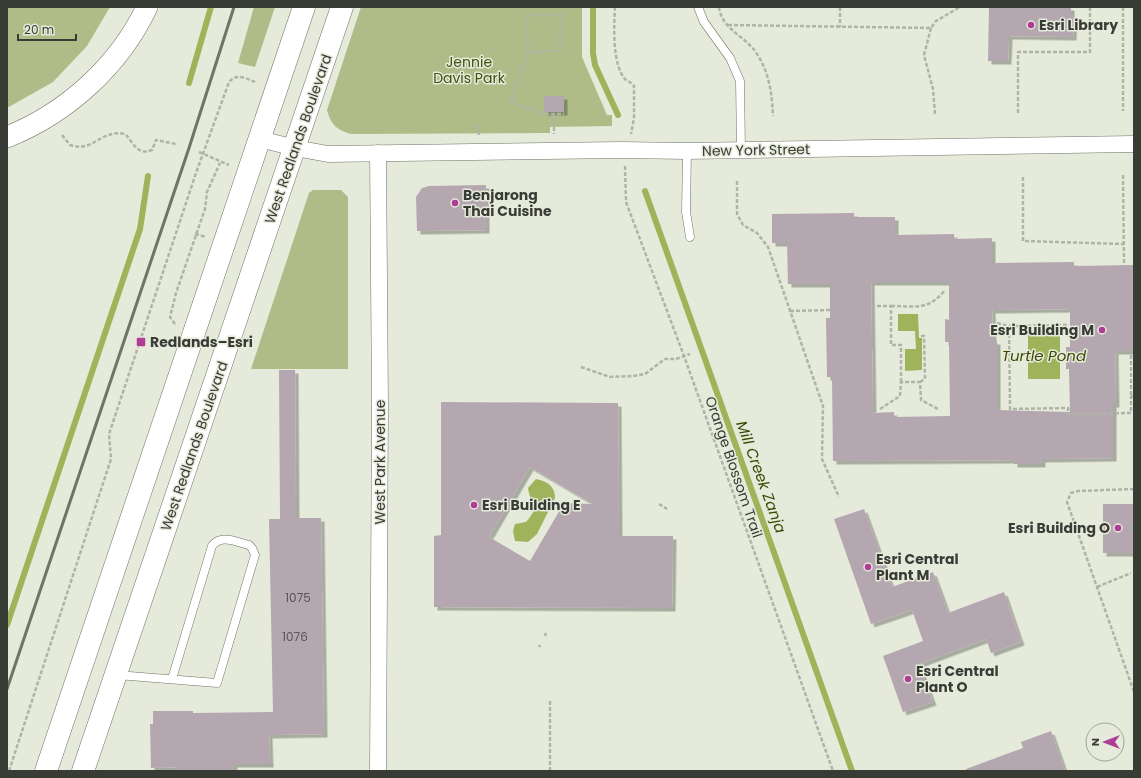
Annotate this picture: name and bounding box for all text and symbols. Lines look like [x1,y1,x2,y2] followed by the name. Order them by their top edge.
[1039,15,1118,35] place label: Esri Library
[18,16,76,42] scale bar
[1026,20,1036,30] marker: Esri Library
[24,21,54,38] text: 20 m
[260,52,336,226] street label: West Redlands Boulevard
[433,52,506,88] park label: Jennie Davis Park
[702,139,810,161] street label: New York Street
[463,185,552,221] place label: Benjarong Thai Cuisine
[450,198,460,208] marker: Benjarong Thai Cuisine
[990,320,1094,340] place label: Esri Building M
[1097,325,1107,335] marker: Esri Building M
[150,332,253,352] place label: Redlands–Esri
[135,336,147,348] marker: Redlands–Esri
[1002,345,1087,366] water label: Turtle Pond
[156,359,232,533] street label: West Redlands Boulevard
[700,394,768,540] street label: Orange Blossom Trail
[370,399,390,524] street label: West Park Avenue
[731,418,792,536] water label: Mill Creek Zanja
[482,495,581,515] place label: Esri Building E
[469,500,479,510] marker: Esri Building E
[1008,518,1110,538] place label: Esri Building O
[1113,523,1123,533] marker: Esri Building O
[876,549,959,585] place label: Esri Central Plant M
[863,562,873,572] marker: Esri Central Plant M
[285,589,311,606] house number: 1075
[282,628,308,645] house number: 1076
[916,661,999,697] place label: Esri Central Plant O
[903,674,913,684] marker: Esri Central Plant O
[1085,722,1125,762] north arrow
[1087,738,1103,746] text: N

